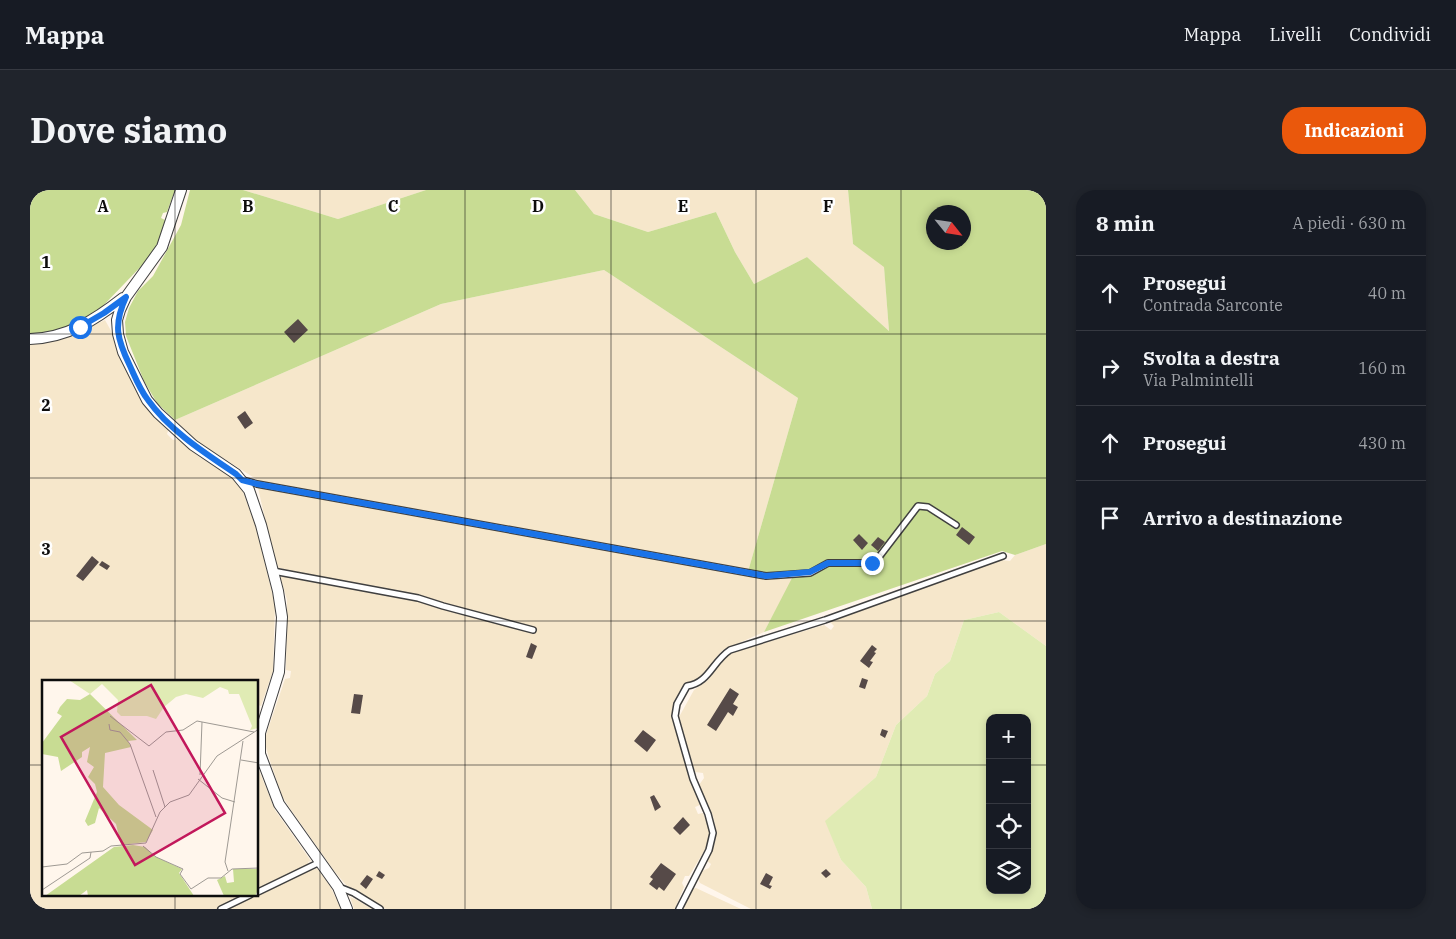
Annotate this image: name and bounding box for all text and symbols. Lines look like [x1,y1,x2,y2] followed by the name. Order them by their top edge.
[25,19,105,51] text: Mappa
[1184,23,1241,46] text: Mappa
[1269,23,1321,46] text: Livelli
[1349,23,1431,46] text: Condividi
[30,107,227,153] text: Dove siamo
[1282,107,1426,154] button: Indicazioni
[97,196,109,216] text: A
[242,196,254,216] text: B
[388,196,398,216] text: C
[532,196,544,216] text: D
[678,196,688,216] text: E
[823,196,833,216] text: F
[926,205,971,250] north arrow
[1096,209,1155,237] text: 8 min
[1293,213,1406,233] text: A piedi · 630 m
[41,252,51,272] text: 1
[1143,271,1226,295] text: Prosegui
[1096,279,1124,307] icon: ahead
[1368,283,1406,303] text: 40 m
[1143,295,1283,315] text: Contrada Sarconte
[69,316,92,339] route start
[1143,346,1280,370] text: Svolta a destra
[1096,354,1124,382] icon: right
[1358,358,1406,378] text: 160 m
[1143,370,1253,390] text: Via Palmintelli
[41,395,51,415] text: 2
[1096,429,1124,457] icon: ahead
[1143,431,1226,455] text: Prosegui
[1358,433,1406,453] text: 430 m
[1096,504,1124,532] icon: arrive
[1143,506,1342,530] text: Arrivo a destinazione
[41,539,51,559] text: 3
[861,552,884,575] route end
[42,680,259,896] inset map
[986,714,1031,894] map controls
[986,714,1031,759] button: +
[986,759,1031,804] button: −
[986,804,1031,849] button: locate
[986,849,1031,894] button: layers

